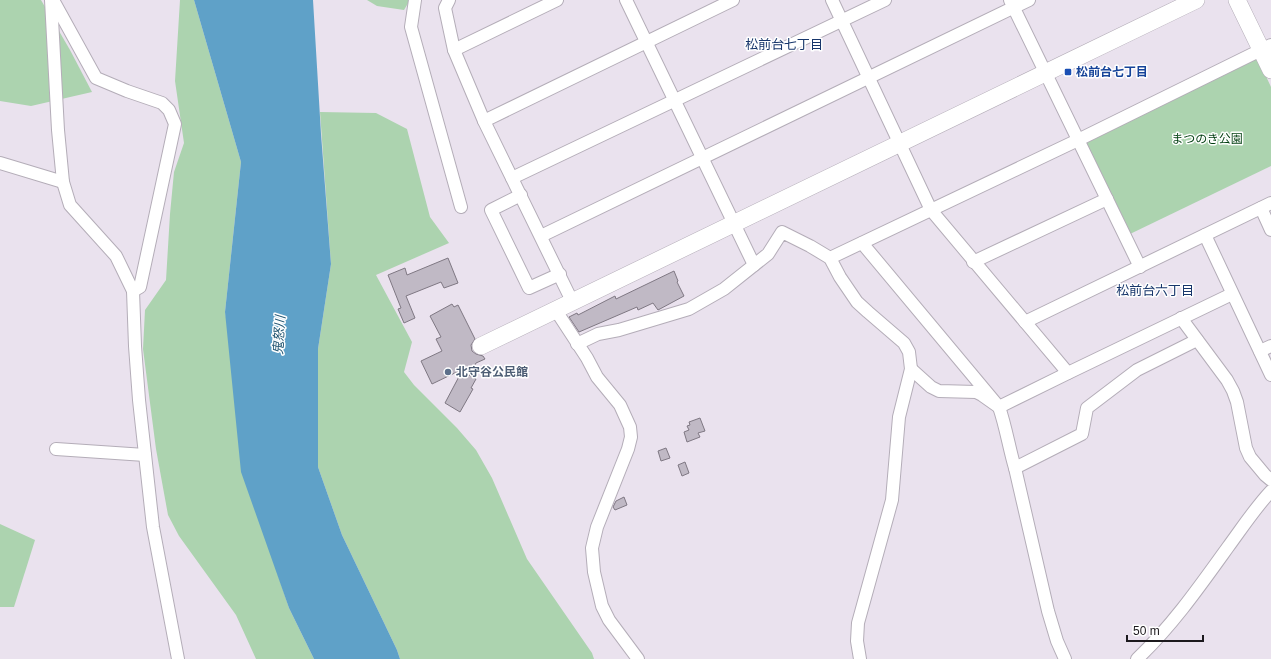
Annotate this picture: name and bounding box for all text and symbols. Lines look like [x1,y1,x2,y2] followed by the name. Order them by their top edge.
[745,37,823,52] district label: 松前台七丁目
[1076,65,1148,79] place label: 松前台七丁目
[1063,67,1073,77] marker: 松前台七丁目
[1171,132,1243,146] park label: まつのき公園
[1116,283,1194,298] district label: 松前台六丁目
[270,313,288,355] water label: 鬼怒川
[456,365,528,379] place label: 北守谷公民館
[443,367,453,377] marker: 北守谷公民館
[1127,617,1203,643] scale bar
[1133,624,1160,638] text: 50 m

